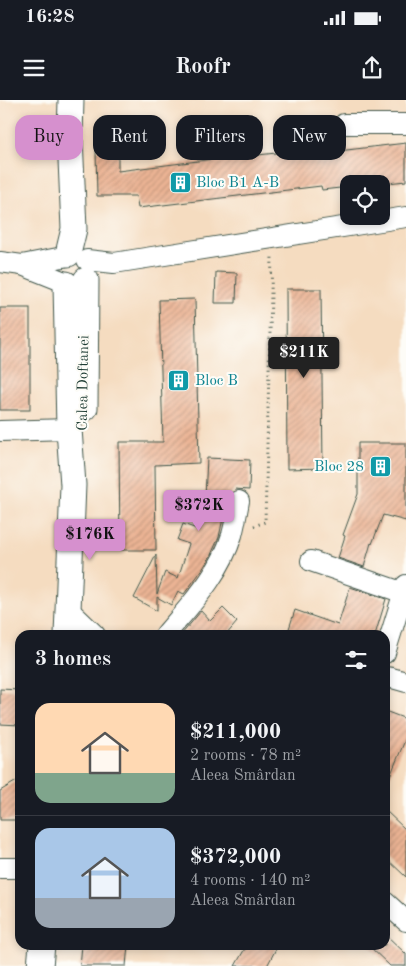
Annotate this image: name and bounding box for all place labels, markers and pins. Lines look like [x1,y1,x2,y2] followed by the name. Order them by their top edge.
[168,171,192,195] building icon: Bloc B1 A-B
[196,176,279,191] place label: Bloc B1 A-B
[269,336,339,379] pin: $211K
[167,369,191,393] building icon: Bloc B
[195,374,238,389] place label: Bloc B
[368,455,392,479] building icon: Bloc 28
[314,460,364,475] place label: Bloc 28
[164,490,234,532] pin: $372K
[55,518,125,561] pin: $176K

